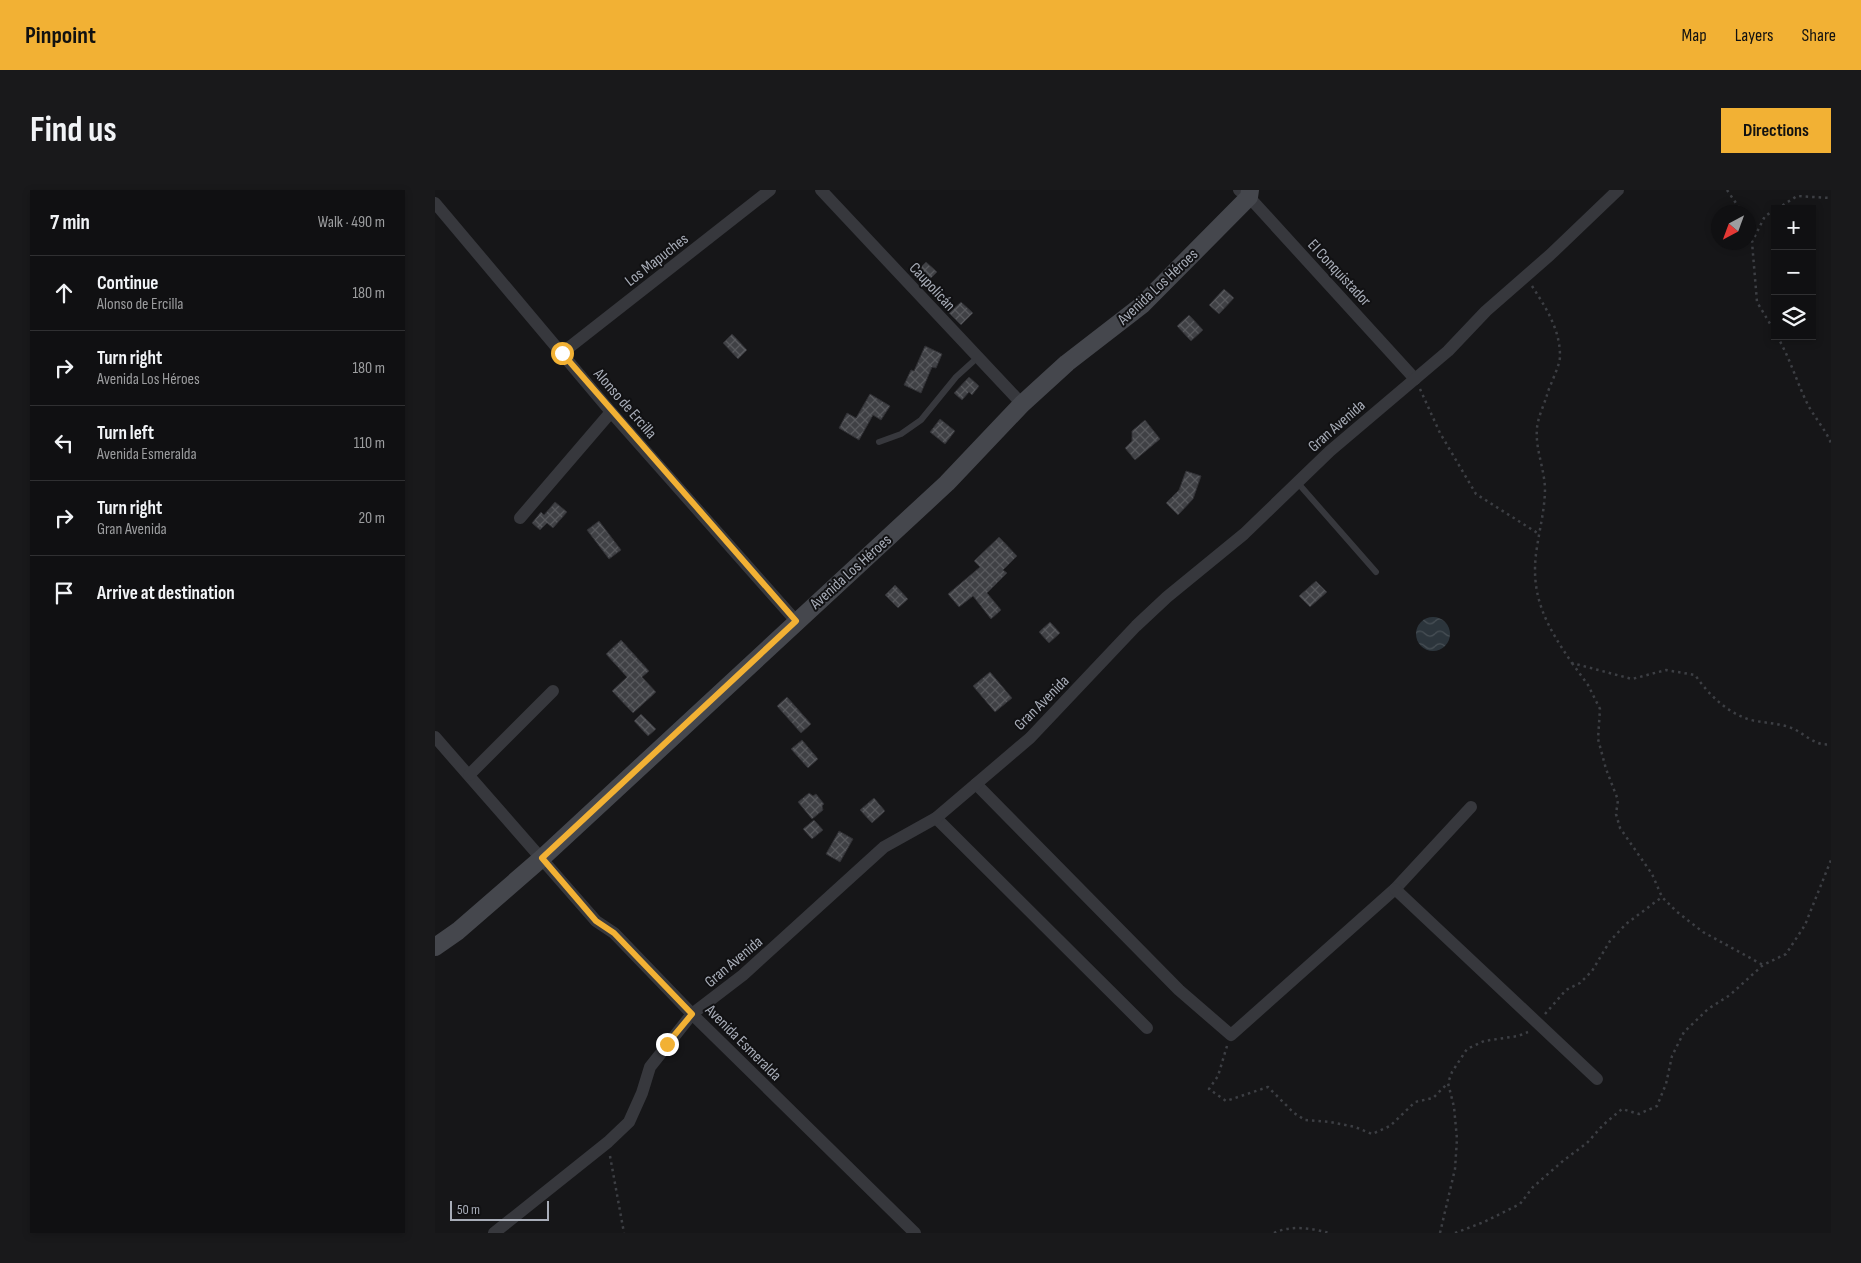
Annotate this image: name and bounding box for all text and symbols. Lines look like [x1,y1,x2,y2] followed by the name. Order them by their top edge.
[25,21,96,50] text: Pinpoint
[1682,25,1707,46] text: Map
[1735,25,1774,46] text: Layers
[1802,25,1836,46] text: Share
[1721,108,1831,153] button: Directions
[30,109,117,152] text: Find us
[1711,205,1756,250] north arrow
[1771,205,1816,340] map controls
[1771,205,1816,250] button: +
[50,210,90,235] text: 7 min
[318,213,385,232] text: Walk · 490 m
[621,229,693,291] street label: Los Mapuches
[1303,236,1375,311] street label: El Conquistador
[1113,245,1202,330] street label: Avenida Los Héroes
[1771,250,1816,295] button: −
[905,259,959,315] street label: Caupolicán
[97,272,158,295] text: Continue
[50,279,78,307] icon: ahead
[352,284,385,303] text: 180 m
[97,295,184,314] text: Alonso de Ercilla
[1771,295,1816,340] button: layers
[551,342,574,365] route start
[97,347,162,370] text: Turn right
[50,354,78,382] icon: right
[352,359,385,378] text: 180 m
[589,364,660,443] street label: Alonso de Ercilla
[97,370,200,389] text: Avenida Los Héroes
[1304,396,1370,456] street label: Gran Avenida
[97,422,154,445] text: Turn left
[50,429,78,457] icon: left
[354,434,385,453] text: 110 m
[97,445,197,464] text: Avenida Esmeralda
[97,497,162,520] text: Turn right
[50,504,78,532] icon: right
[358,509,385,528] text: 20 m
[97,520,167,539] text: Gran Avenida
[806,531,896,614] street label: Avenida Los Héroes
[50,579,78,607] icon: arrive
[97,582,235,605] text: Arrive at destination
[1011,672,1073,734] street label: Gran Avenida
[701,932,767,992] street label: Gran Avenida
[700,1000,785,1085] street label: Avenida Esmeralda
[656,1033,679,1056] route end
[450,1198,549,1221] scale bar
[457,1201,480,1218] text: 50 m

